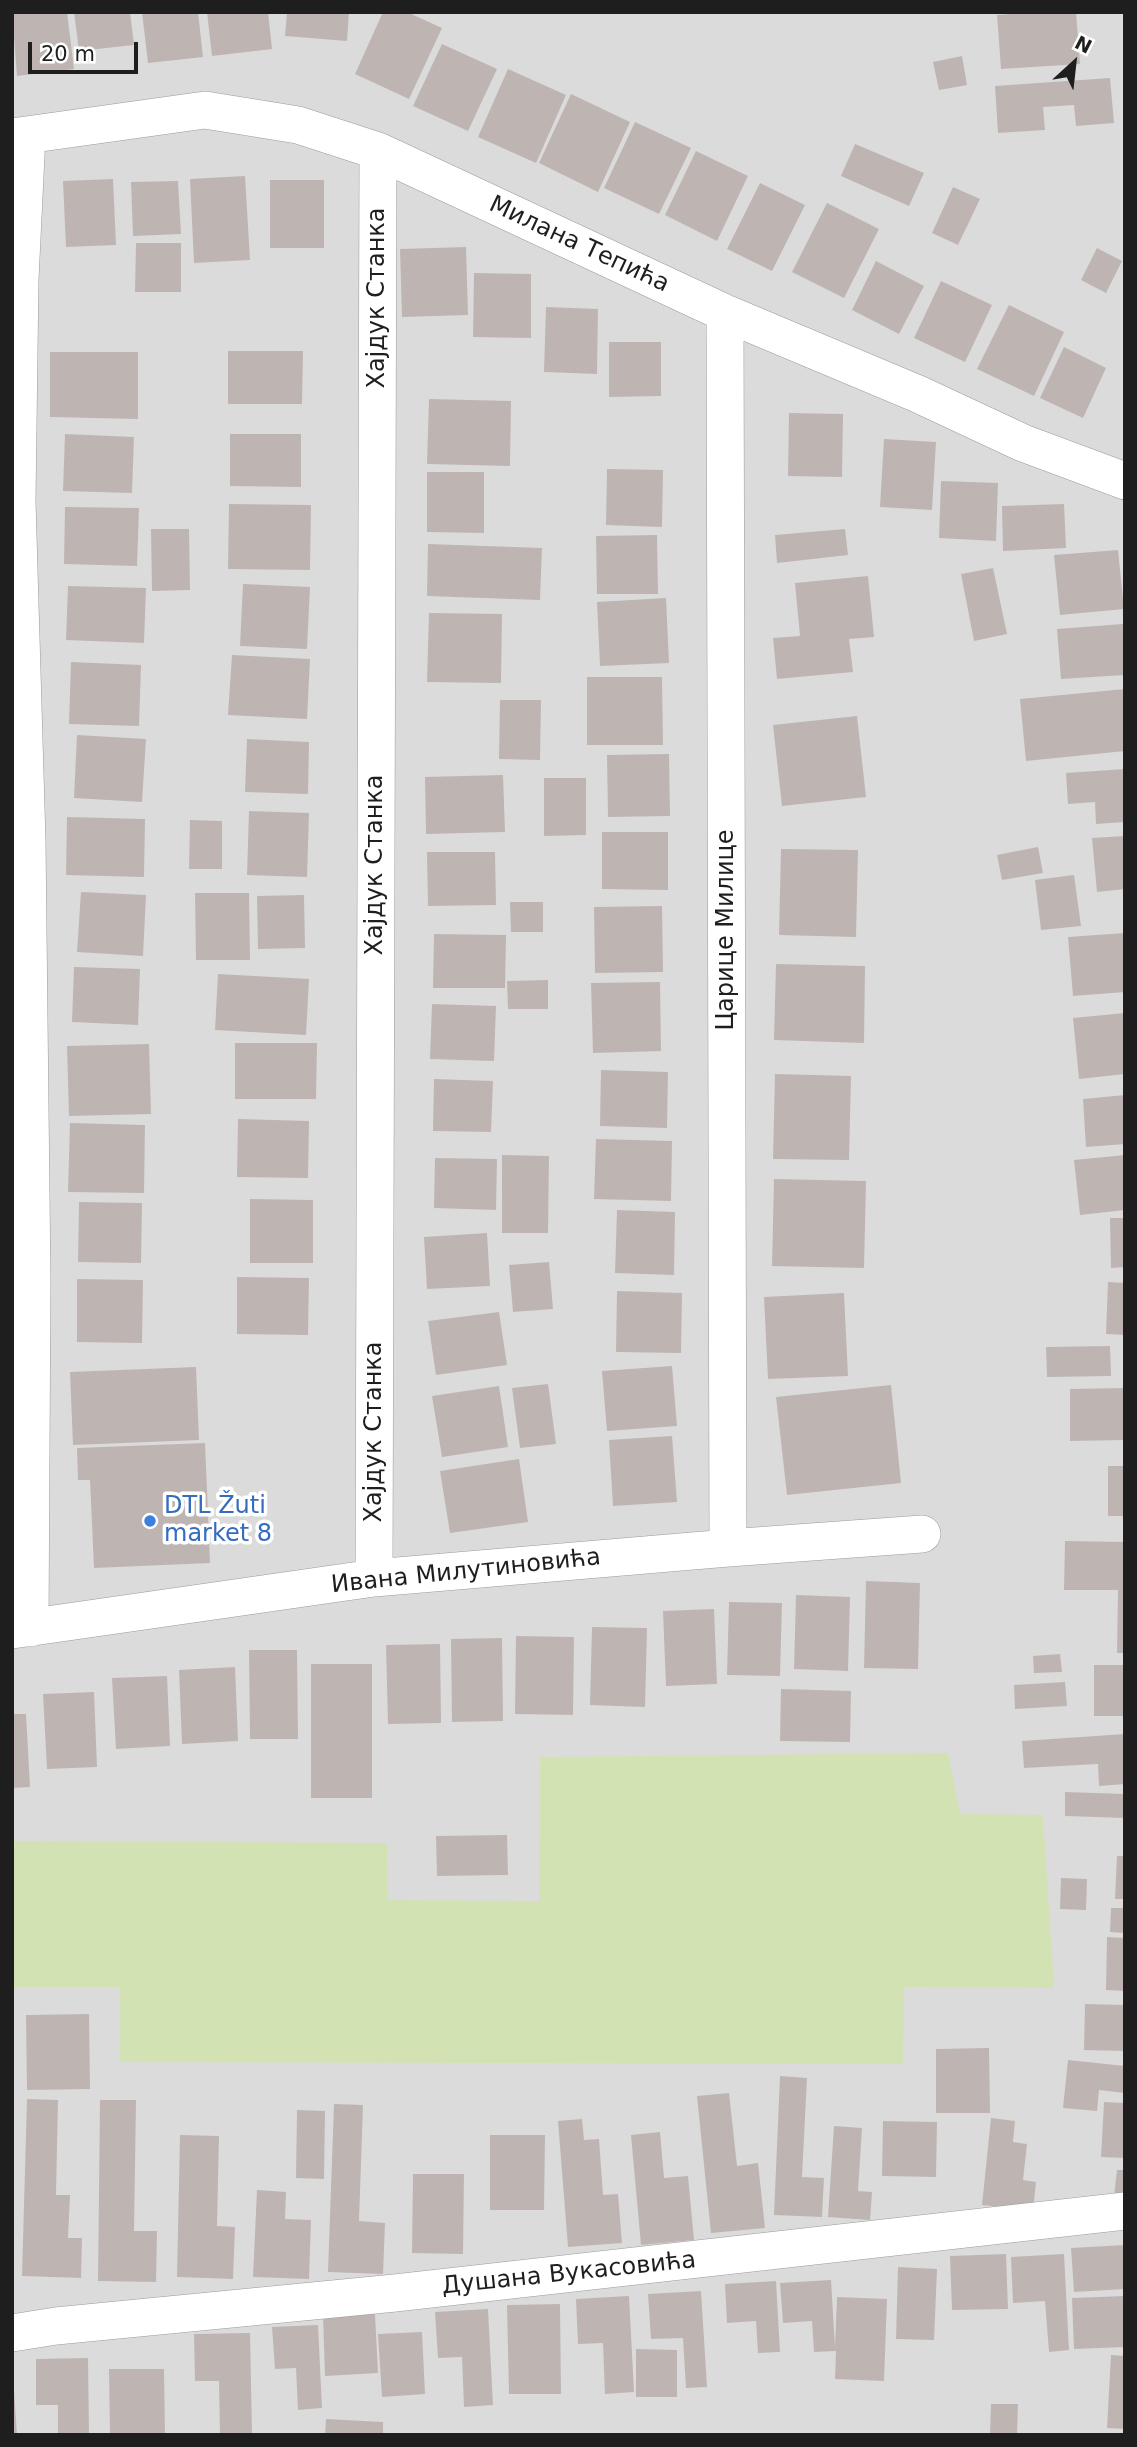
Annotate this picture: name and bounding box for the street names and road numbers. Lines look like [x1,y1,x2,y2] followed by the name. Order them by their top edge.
[484,191,674,299] street label: Милана Тепића
[364,207,392,389] street label: Хајдук Станка
[362,774,390,956] street label: Хајдук Станка
[713,829,741,1031] street label: Царице Милице
[361,1341,389,1523] street label: Хајдук Станка
[330,1544,602,1600] street label: Ивана Милутиновића
[440,2246,698,2302] street label: Душана Вукасовића

